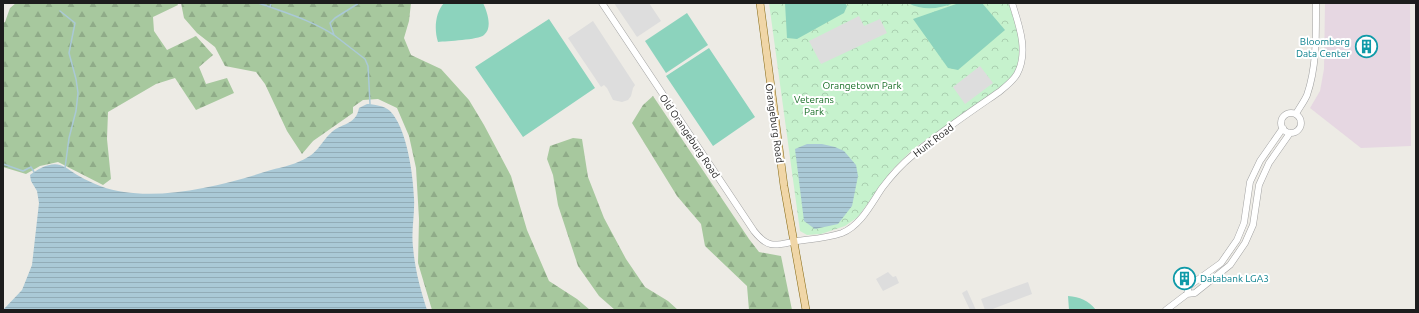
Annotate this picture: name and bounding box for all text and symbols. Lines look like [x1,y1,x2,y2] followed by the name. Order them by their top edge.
[1353,34,1379,60] building icon: Bloomberg Data Center
[1296,36,1350,59] place label: Bloomberg Data Center
[822,80,902,91] park label: Orangetown Park
[763,83,786,164] street label: Orangeburg Road
[657,92,722,180] street label: Old Orangeburg Road
[794,94,834,117] park label: Veterans Park
[911,122,956,159] street label: Hunt Road
[1171,265,1197,291] building icon: Databank LGA3
[1200,273,1269,284] place label: Databank LGA3

